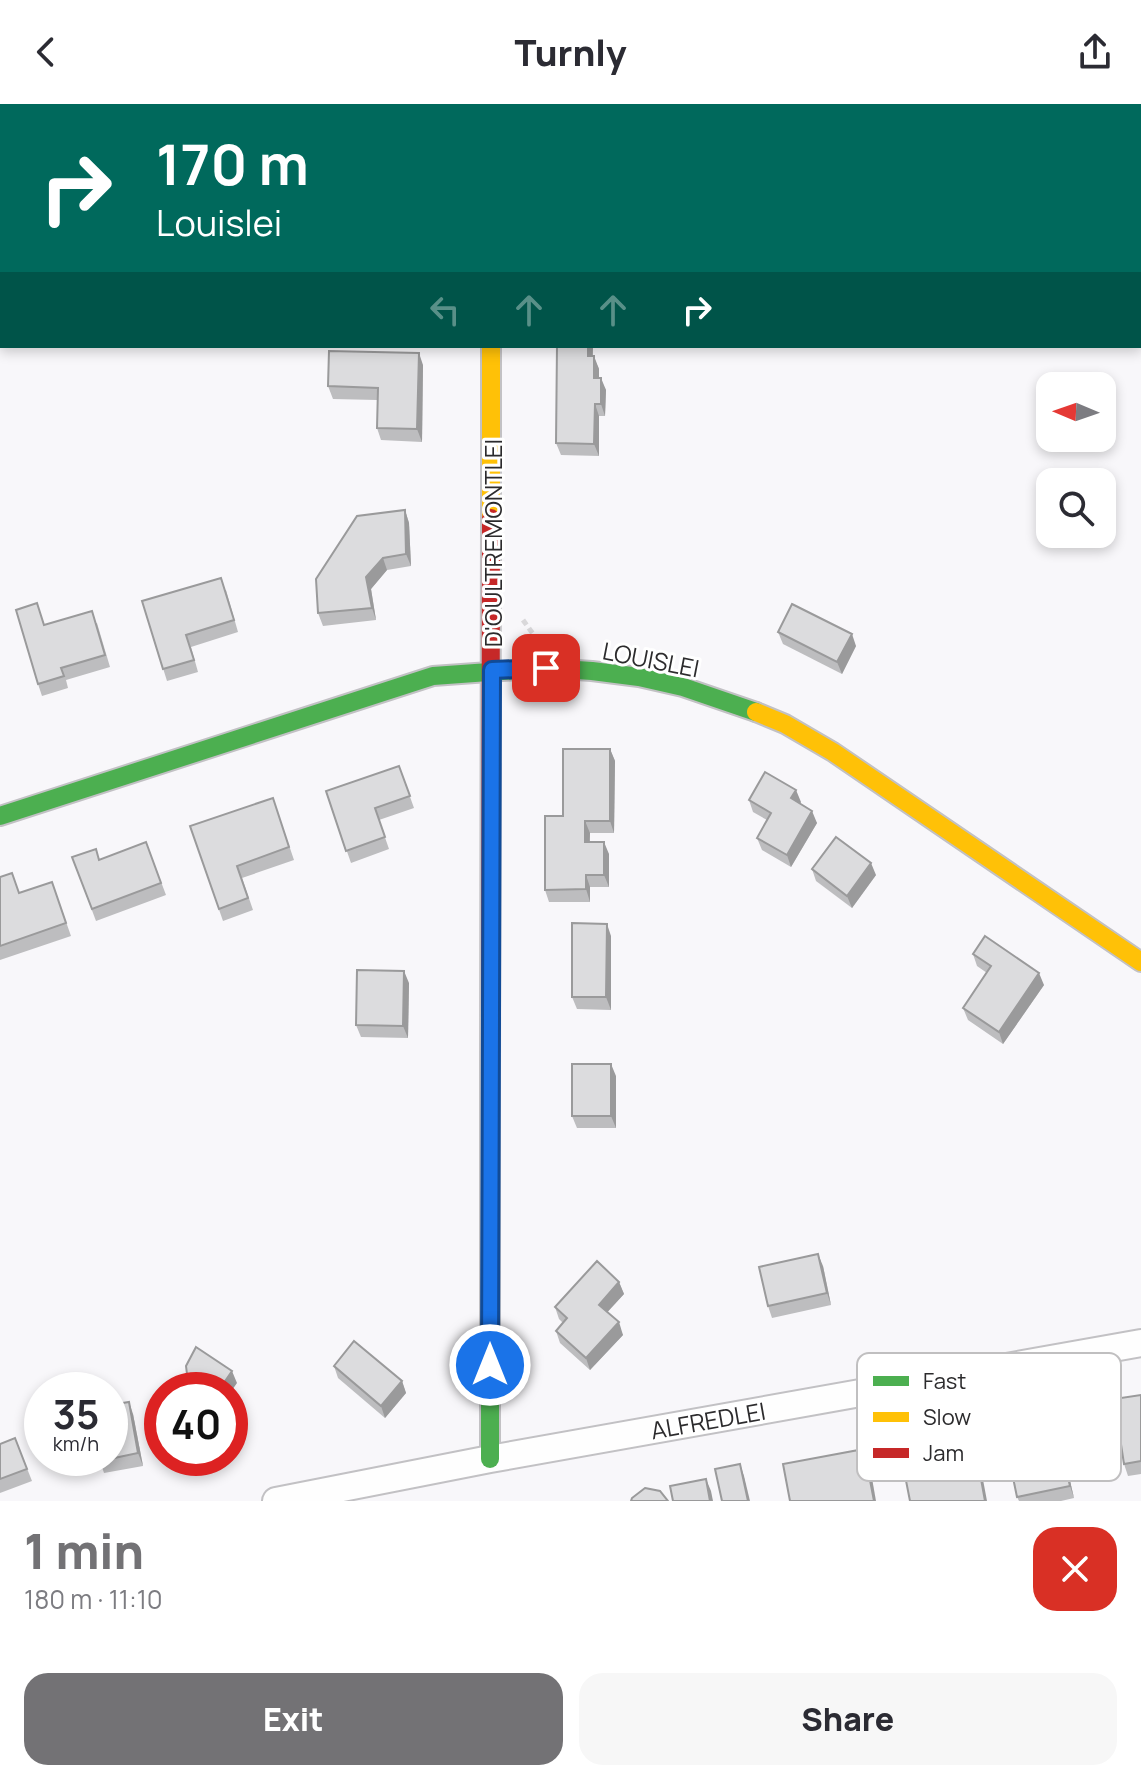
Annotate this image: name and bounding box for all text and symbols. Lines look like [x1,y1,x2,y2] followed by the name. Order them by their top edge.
[515,28,626,77] text: Turnly
[24,30,68,74] icon: back
[1073,30,1117,74] icon: share
[156,125,309,202] text: 170 m
[24,136,128,240] icon: right
[156,198,282,247] text: Louislei
[423,288,467,332] icon: left
[507,288,551,332] icon: ahead
[591,288,635,332] icon: ahead
[675,288,719,332] icon: right
[1036,372,1116,452] north arrow
[1036,372,1116,548] map controls
[476,439,509,647] street label: D'OULTREMONTLEI
[1036,468,1116,548] button: search
[600,633,702,685] street label: LOUISLEI
[512,634,580,702] pin
[524,646,568,690] icon: arrive
[448,1323,532,1407] position arrow
[857,1353,1121,1481] legend
[923,1366,966,1396] text: Fast
[144,1372,248,1476] speed limit sign: 40
[53,1386,99,1441] text: 35
[648,1394,768,1446] street label: ALFREDLEI
[923,1402,971,1432] text: Slow
[53,1430,99,1457] text: km/h
[923,1438,964,1468] text: Jam
[24,1518,144,1583] text: 1 min
[1033,1527,1117,1611] button: close
[24,1581,163,1617] text: 180 m · 11:10
[24,1673,563,1765] button: Exit
[579,1673,1117,1765] button: Share

